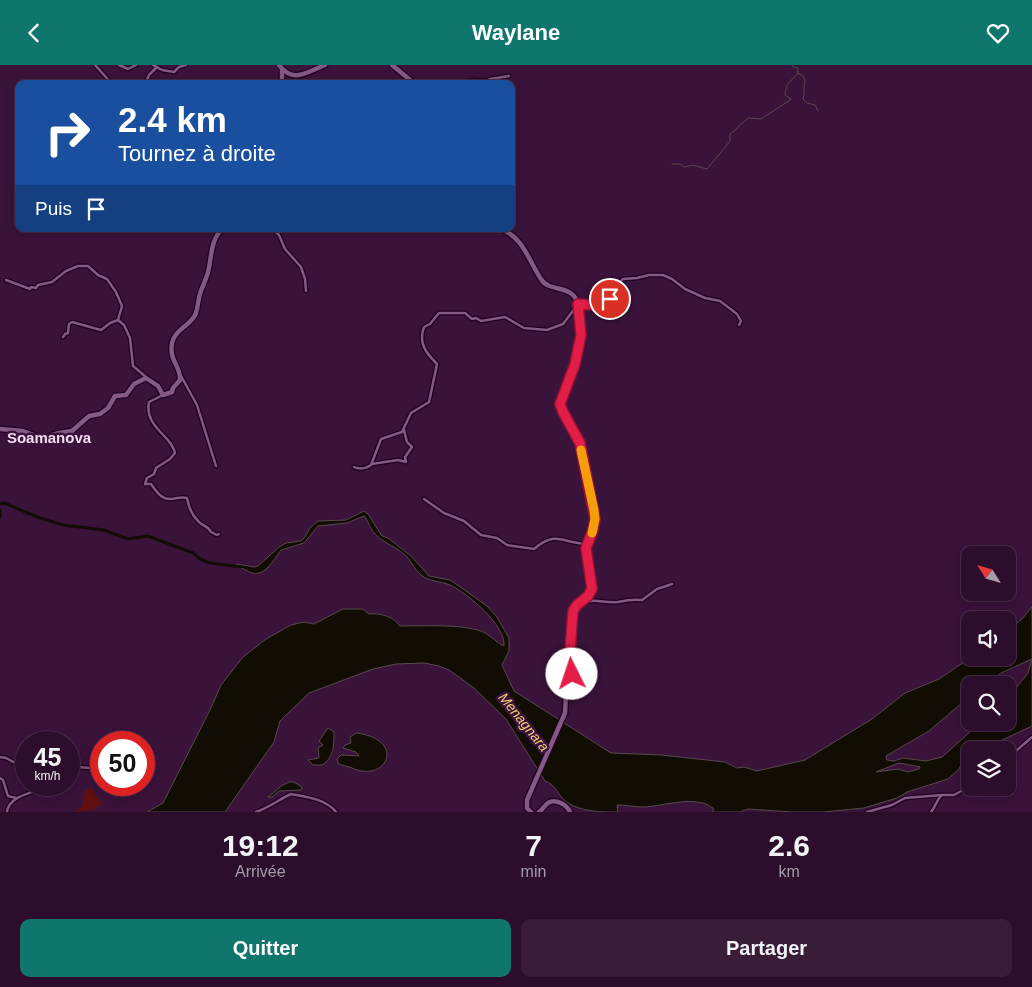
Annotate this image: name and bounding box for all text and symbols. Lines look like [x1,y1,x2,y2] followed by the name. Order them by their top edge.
[20,19,48,47] icon: back
[984,19,1012,47] icon: heart
[472,20,560,45] text: Waylane
[35,100,100,165] icon: right
[118,100,227,139] text: 2.4 km
[118,141,276,166] text: Tournez à droite
[82,195,110,223] icon: arrive
[35,198,72,219] text: Puis
[589,278,631,320] pin
[596,285,624,313] icon: arrive
[7,429,92,446] district label: Soamanova
[961,546,1016,601] north arrow
[961,546,1016,796] map controls
[961,611,1016,666] button: sound
[545,647,597,699] position arrow
[961,676,1016,731] button: search
[495,689,553,755] water label: Menagnara
[90,731,155,796] speed limit sign: 50
[961,741,1016,796] button: layers
[34,743,61,771] text: 45
[34,769,61,783] text: km/h
[222,829,299,862] text: 19:12
[525,829,542,862] text: 7
[768,829,810,862] text: 2.6
[235,863,286,880] text: Arrivée
[521,863,546,880] text: min
[779,863,800,880] text: km
[20,919,511,977] button: Quitter
[521,919,1012,977] button: Partager

